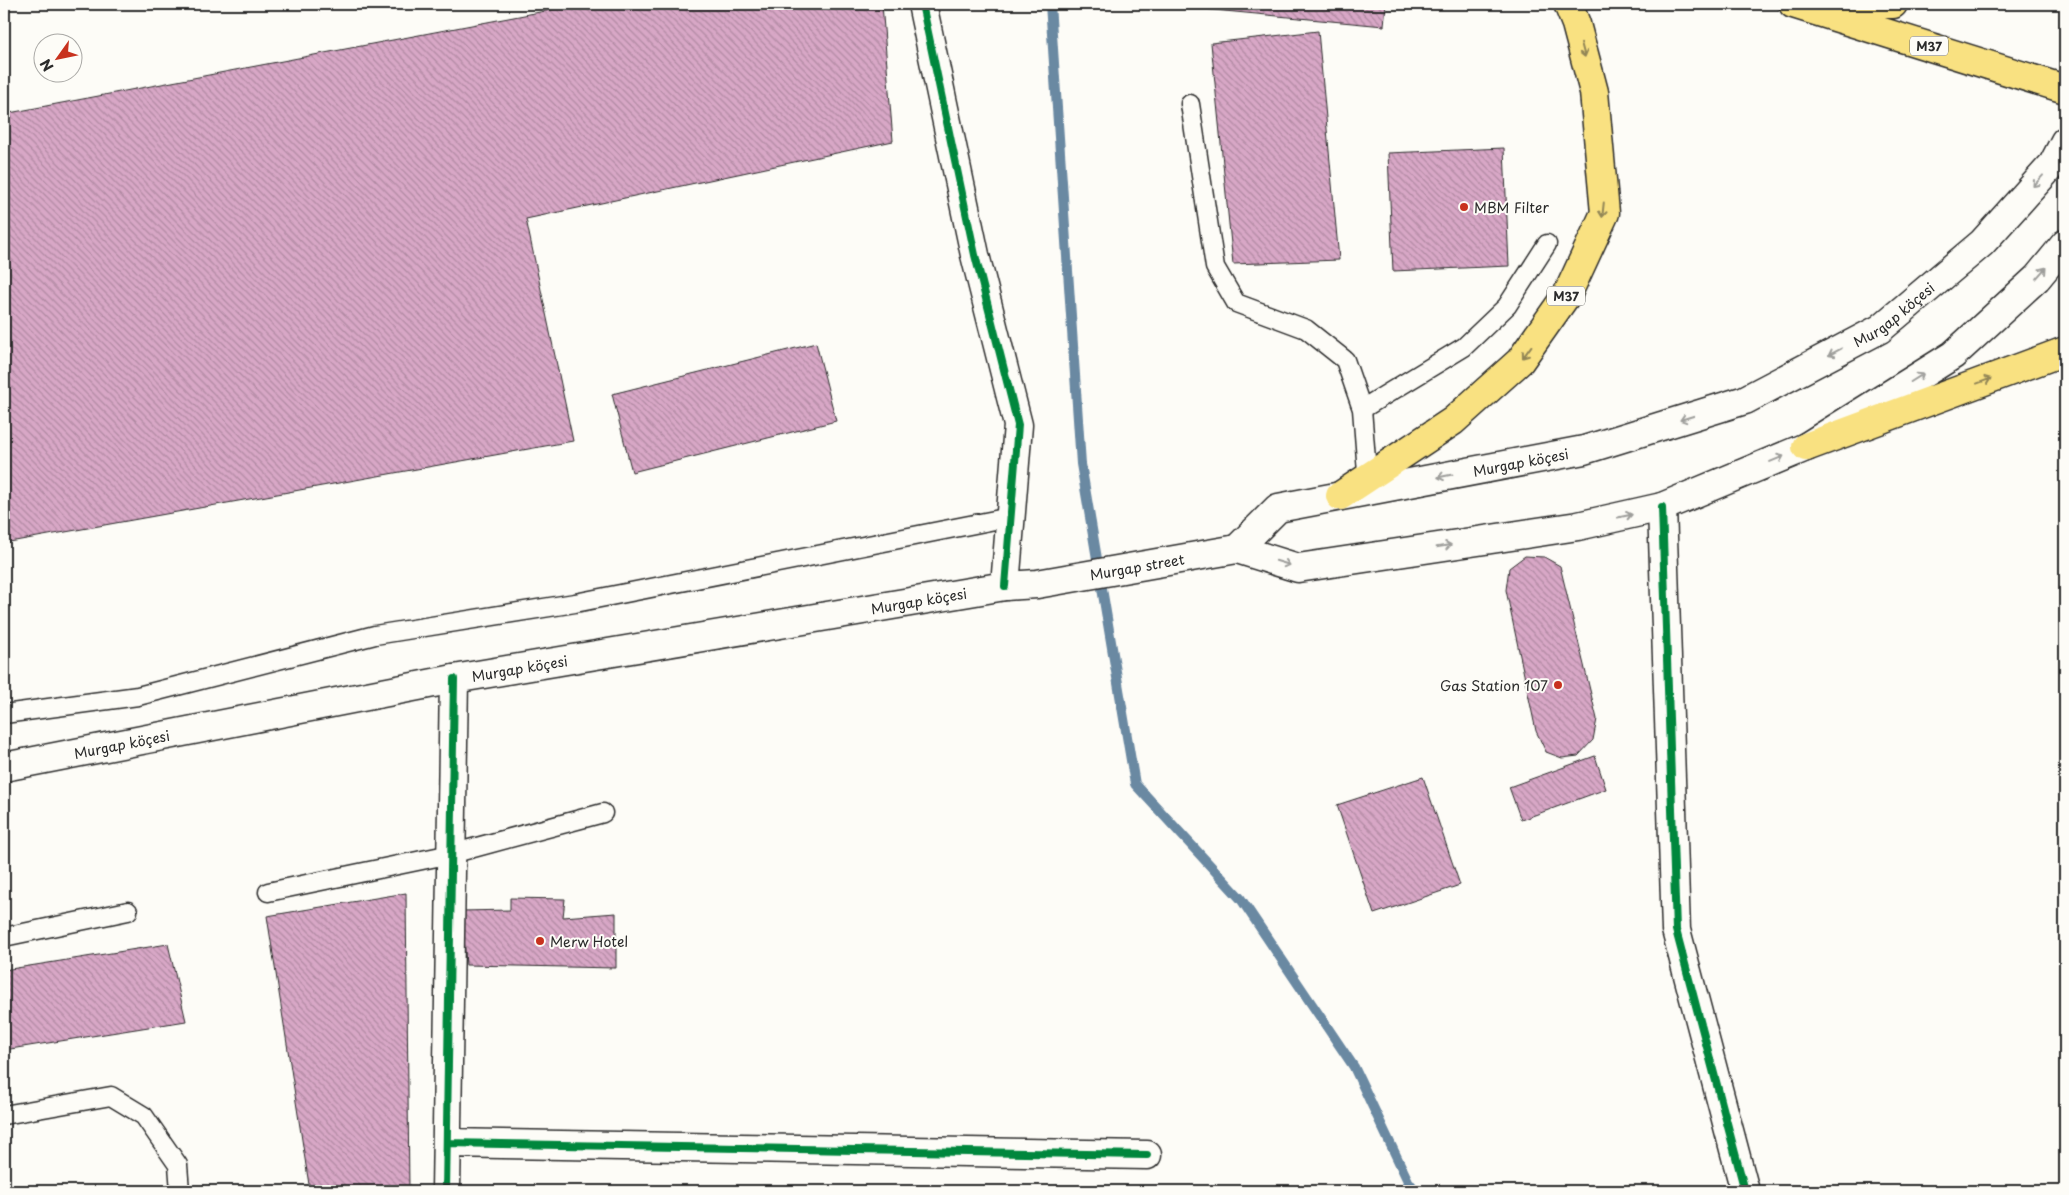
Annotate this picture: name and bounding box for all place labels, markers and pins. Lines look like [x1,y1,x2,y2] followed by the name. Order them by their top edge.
[1474,197,1549,218] place label: MBM Filter
[1458,201,1470,213] marker: MBM Filter
[1440,675,1548,696] place label: Gas Station 107
[1552,679,1564,691] marker: Gas Station 107
[550,931,628,952] place label: Merw Hotel
[534,935,546,947] marker: Merw Hotel

